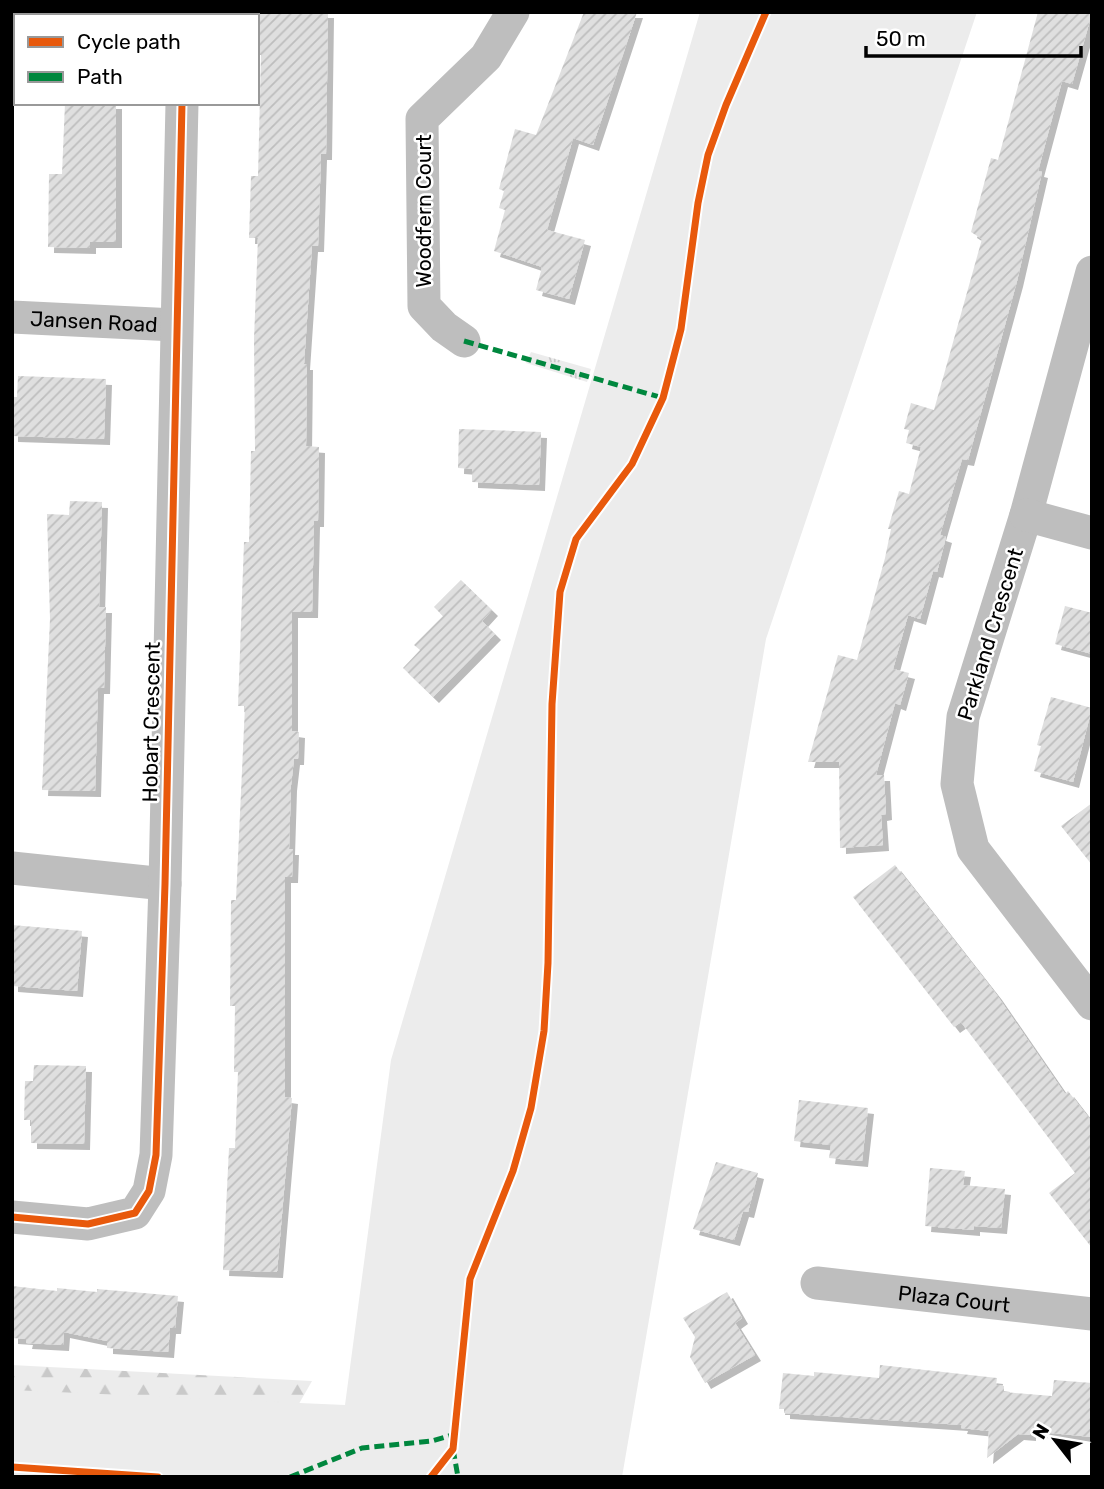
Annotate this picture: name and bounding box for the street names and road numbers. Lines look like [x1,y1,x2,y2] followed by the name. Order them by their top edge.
[411,134,436,288] street label: Woodfern Court
[30,305,158,337] street label: Jansen Road
[952,545,1028,723] street label: Parkland Crescent
[137,641,165,803] street label: Hobart Crescent
[897,1280,1011,1317] street label: Plaza Court

